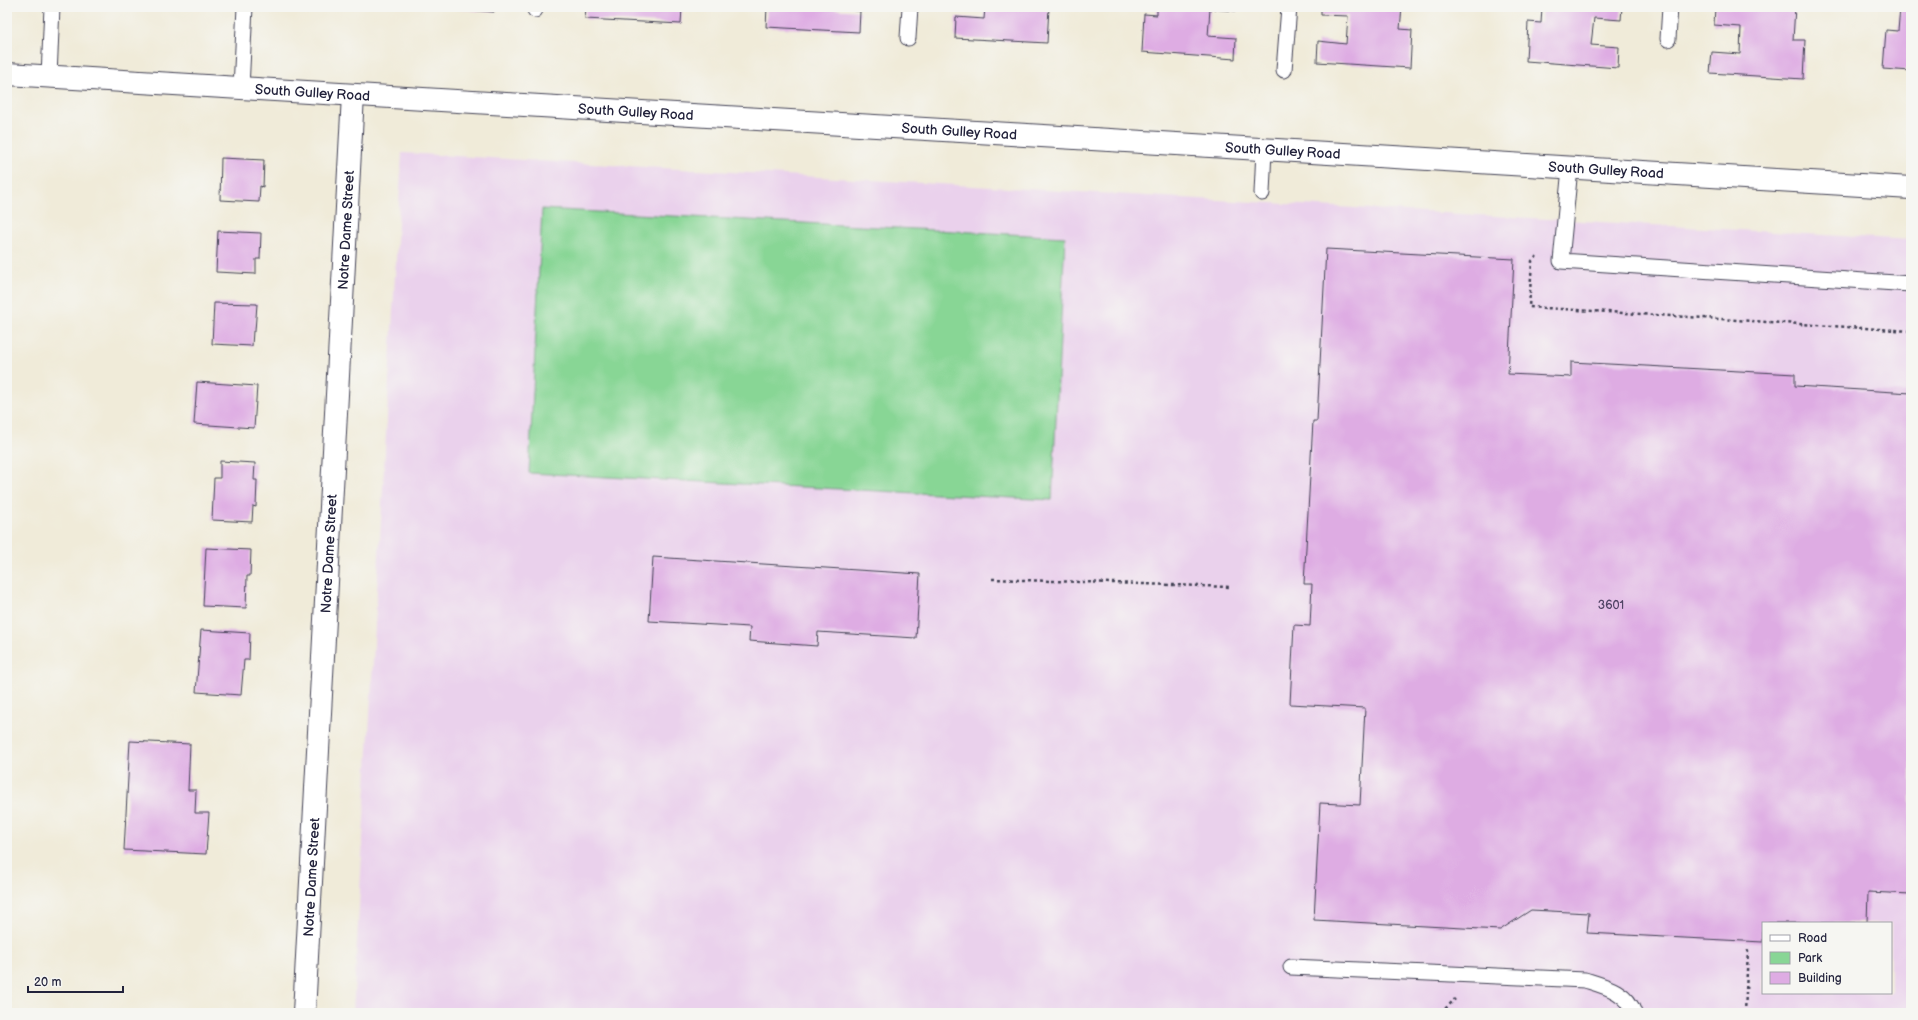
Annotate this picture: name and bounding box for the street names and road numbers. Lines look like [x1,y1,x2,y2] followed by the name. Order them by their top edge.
[254,81,371,105] street label: South Gulley Road
[578,100,694,124] street label: South Gulley Road
[901,120,1018,143] street label: South Gulley Road
[1224,139,1341,163] street label: South Gulley Road
[1548,158,1664,182] street label: South Gulley Road
[335,169,358,290] street label: Notre Dame Street
[317,493,341,614] street label: Notre Dame Street
[300,816,323,937] street label: Notre Dame Street

